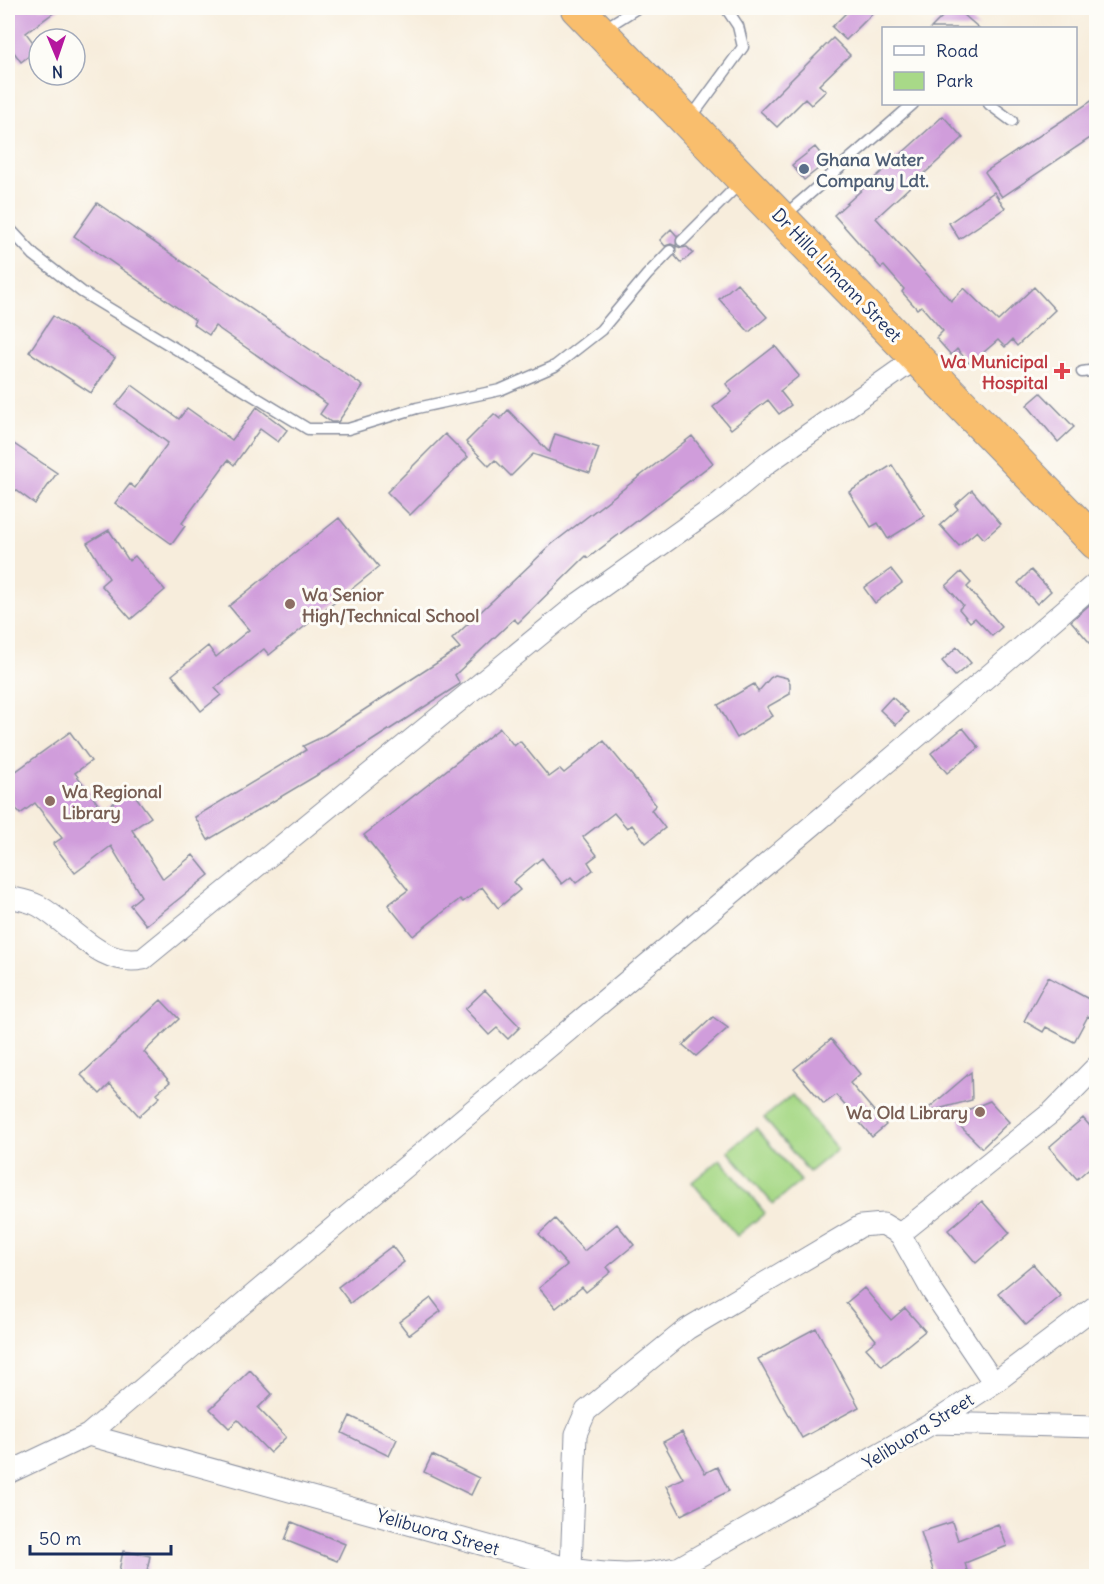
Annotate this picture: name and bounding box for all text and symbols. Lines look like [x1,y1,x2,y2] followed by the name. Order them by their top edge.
[27,27,87,87] north arrow
[882,27,1077,105] legend
[936,39,979,62] text: Road
[52,62,63,82] text: N
[936,69,973,92] text: Park
[816,148,929,192] place label: Ghana Water Company Ldt.
[797,162,811,176] marker: Ghana Water Company Ldt.
[767,203,907,347] street label: Dr Hilla Limann Street
[940,350,1048,394] place label: Wa Municipal Hospital
[1053,362,1071,380] marker: Wa Municipal Hospital
[302,583,479,627] place label: Wa Senior High/Technical School
[283,597,297,611] marker: Wa Senior High/Technical School
[62,780,162,824] place label: Wa Regional Library
[43,794,57,808] marker: Wa Regional Library
[846,1101,968,1124] place label: Wa Old Library
[973,1105,987,1119] marker: Wa Old Library
[858,1388,978,1474] street label: Yelibuora Street
[374,1503,502,1561] street label: Yelibuora Street
[30,1518,171,1556] scale bar
[39,1527,81,1550] text: 50 m

